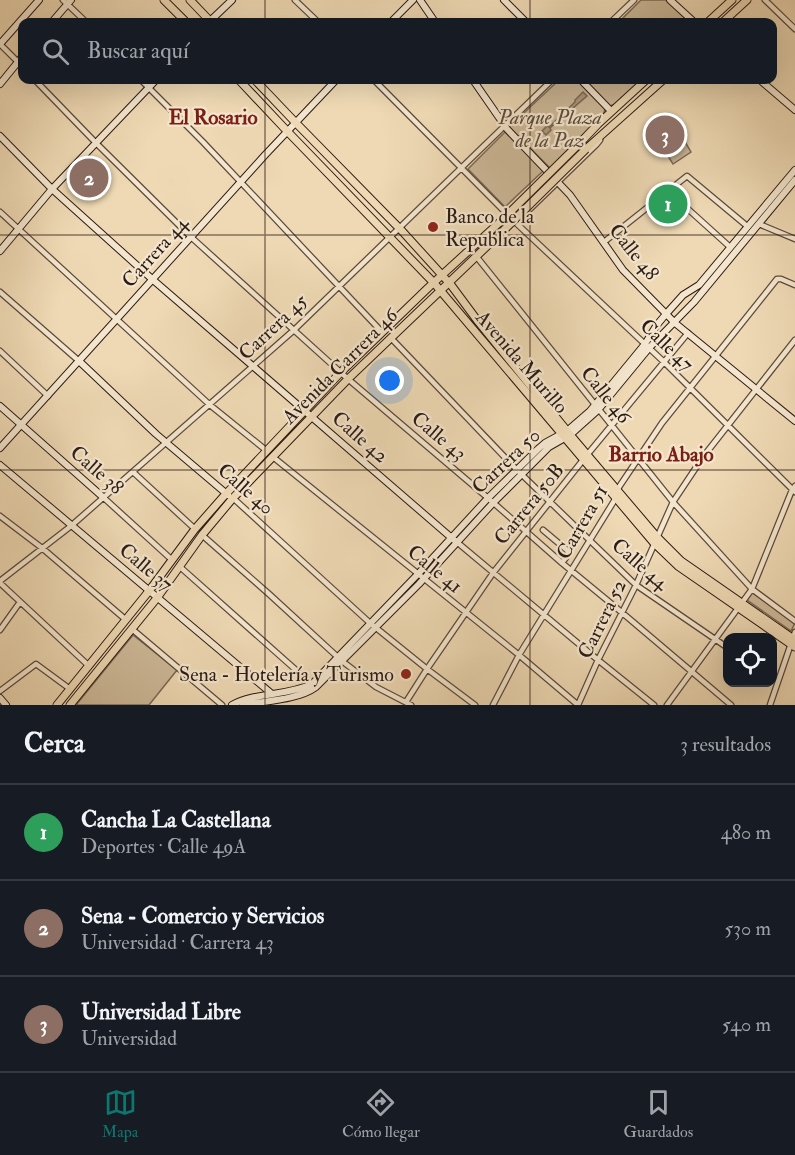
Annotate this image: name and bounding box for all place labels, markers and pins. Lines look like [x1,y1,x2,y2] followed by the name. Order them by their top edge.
[646,112,684,158] pin: 3
[70,156,109,201] pin: 2
[648,182,688,226] pin: 1
[445,204,535,253] place label: Banco de la Republica
[426,220,440,234] marker: Banco de la Republica
[179,662,394,687] place label: Sena - Hotelería y Turismo
[399,667,413,681] marker: Sena - Hotelería y Turismo

